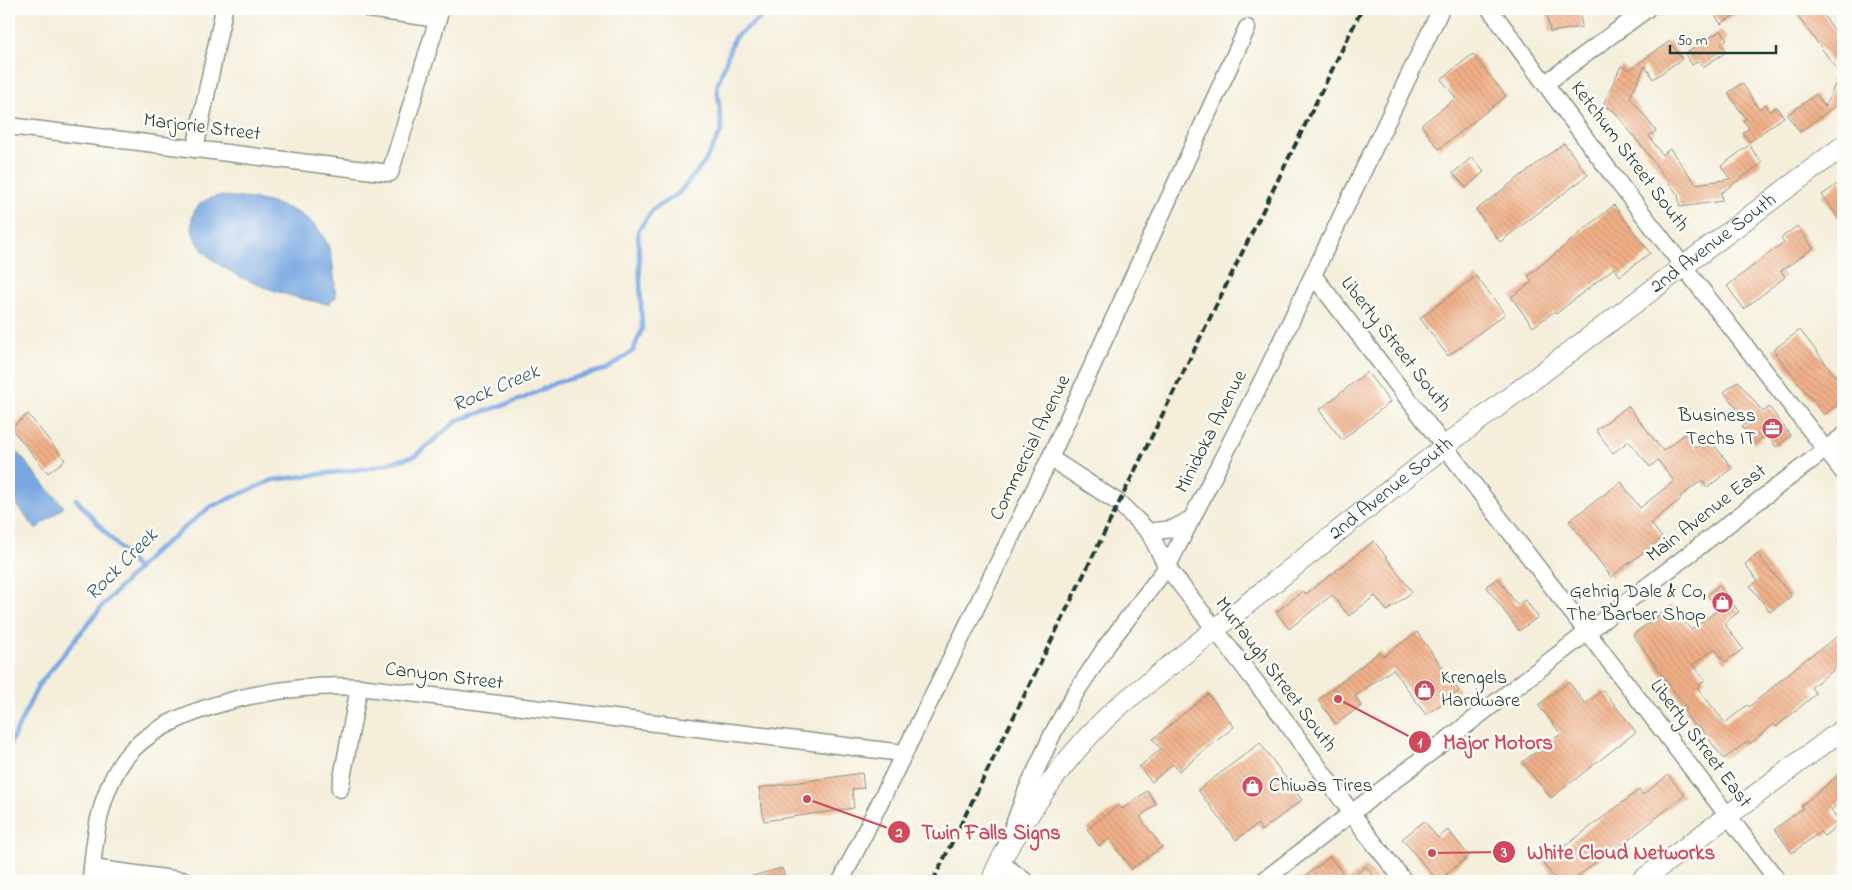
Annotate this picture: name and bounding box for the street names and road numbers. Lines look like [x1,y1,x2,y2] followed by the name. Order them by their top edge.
[1563,76,1695,238] street label: Ketchum Street South
[142,106,262,150] street label: Marjorie Street
[1644,186,1783,301] street label: 2nd Avenue South
[1333,271,1457,419] street label: Liberty Street South
[1169,365,1255,499] street label: Minidoka Avenue
[983,370,1079,526] street label: Commercial Avenue
[1323,430,1459,548] street label: 2nd Avenue South
[1641,457,1774,570] street label: Main Avenue East
[1206,591,1343,759] street label: Murtaugh Street South
[383,655,505,699] street label: Canyon Street
[1642,673,1758,815] street label: Liberty Street East

